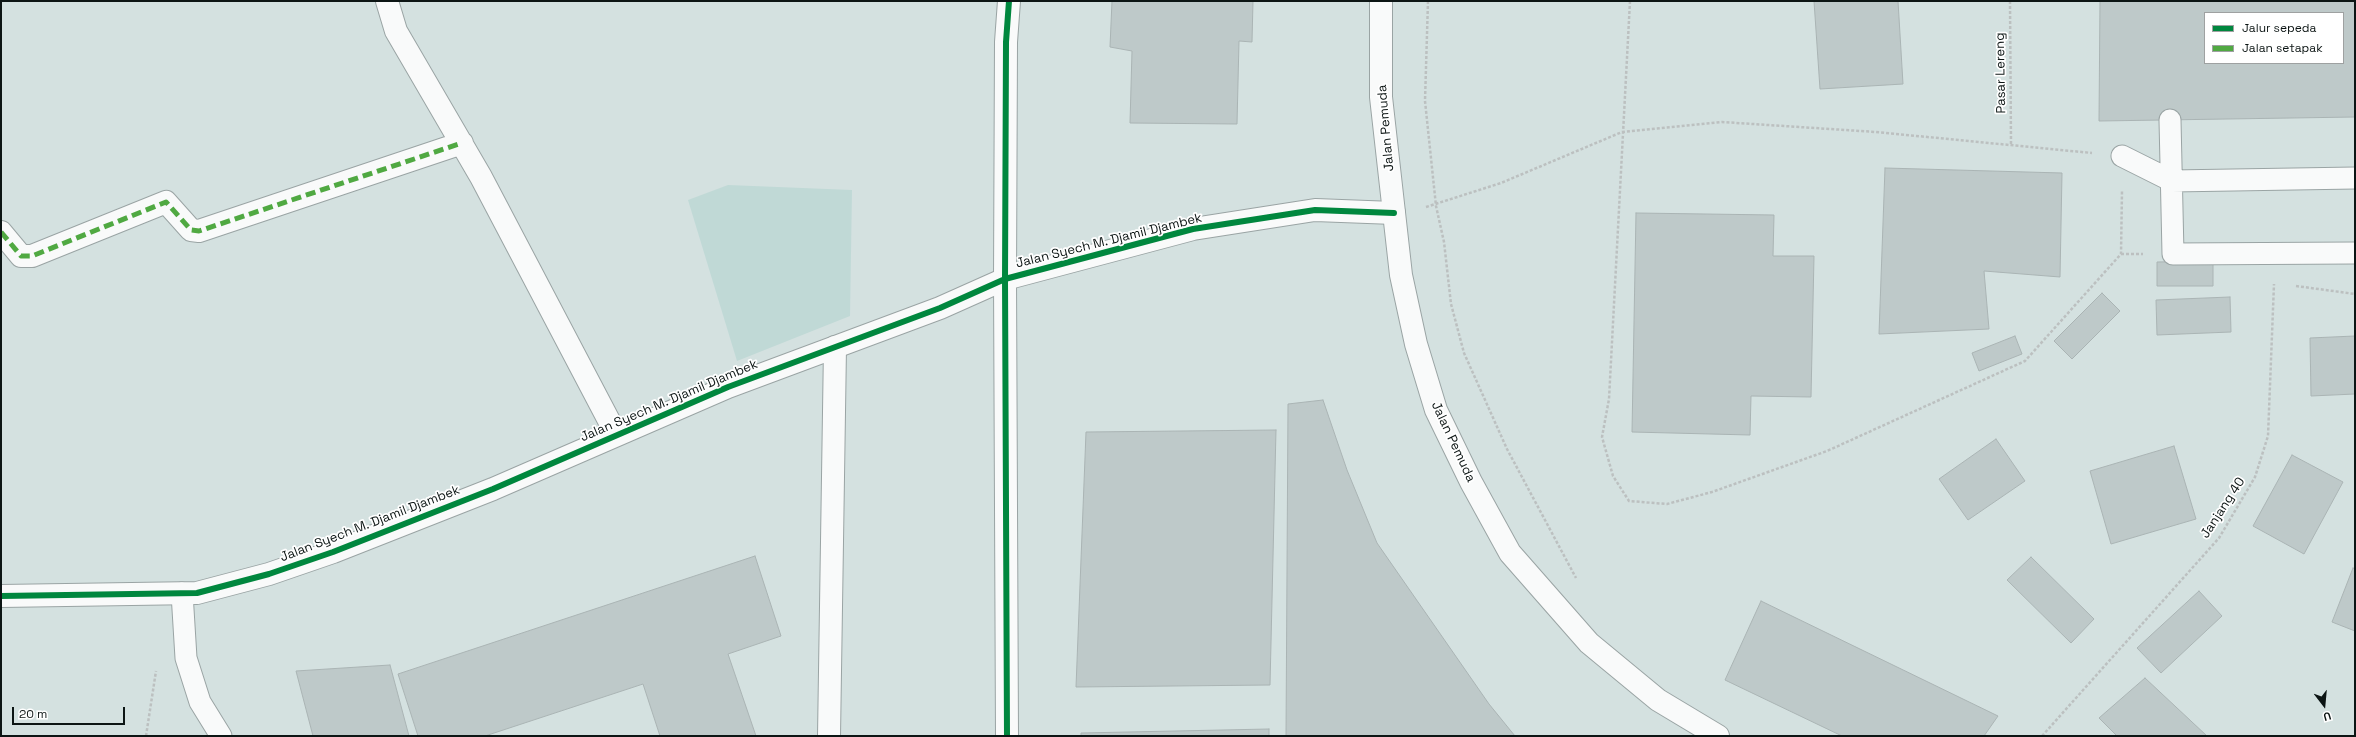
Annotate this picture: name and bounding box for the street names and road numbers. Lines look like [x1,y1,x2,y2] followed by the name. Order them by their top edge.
[1992,32,2010,114] street label: Pasar Lereng
[1374,84,1398,172] street label: Jalan Pemuda
[1014,210,1204,272] street label: Jalan Syech M. Djamil Djambek
[578,356,760,446] street label: Jalan Syech M. Djamil Djambek
[1428,399,1478,485] street label: Jalan Pemuda
[2197,475,2249,541] street label: Janjang 40
[278,482,462,566] street label: Jalan Syech M. Djamil Djambek

